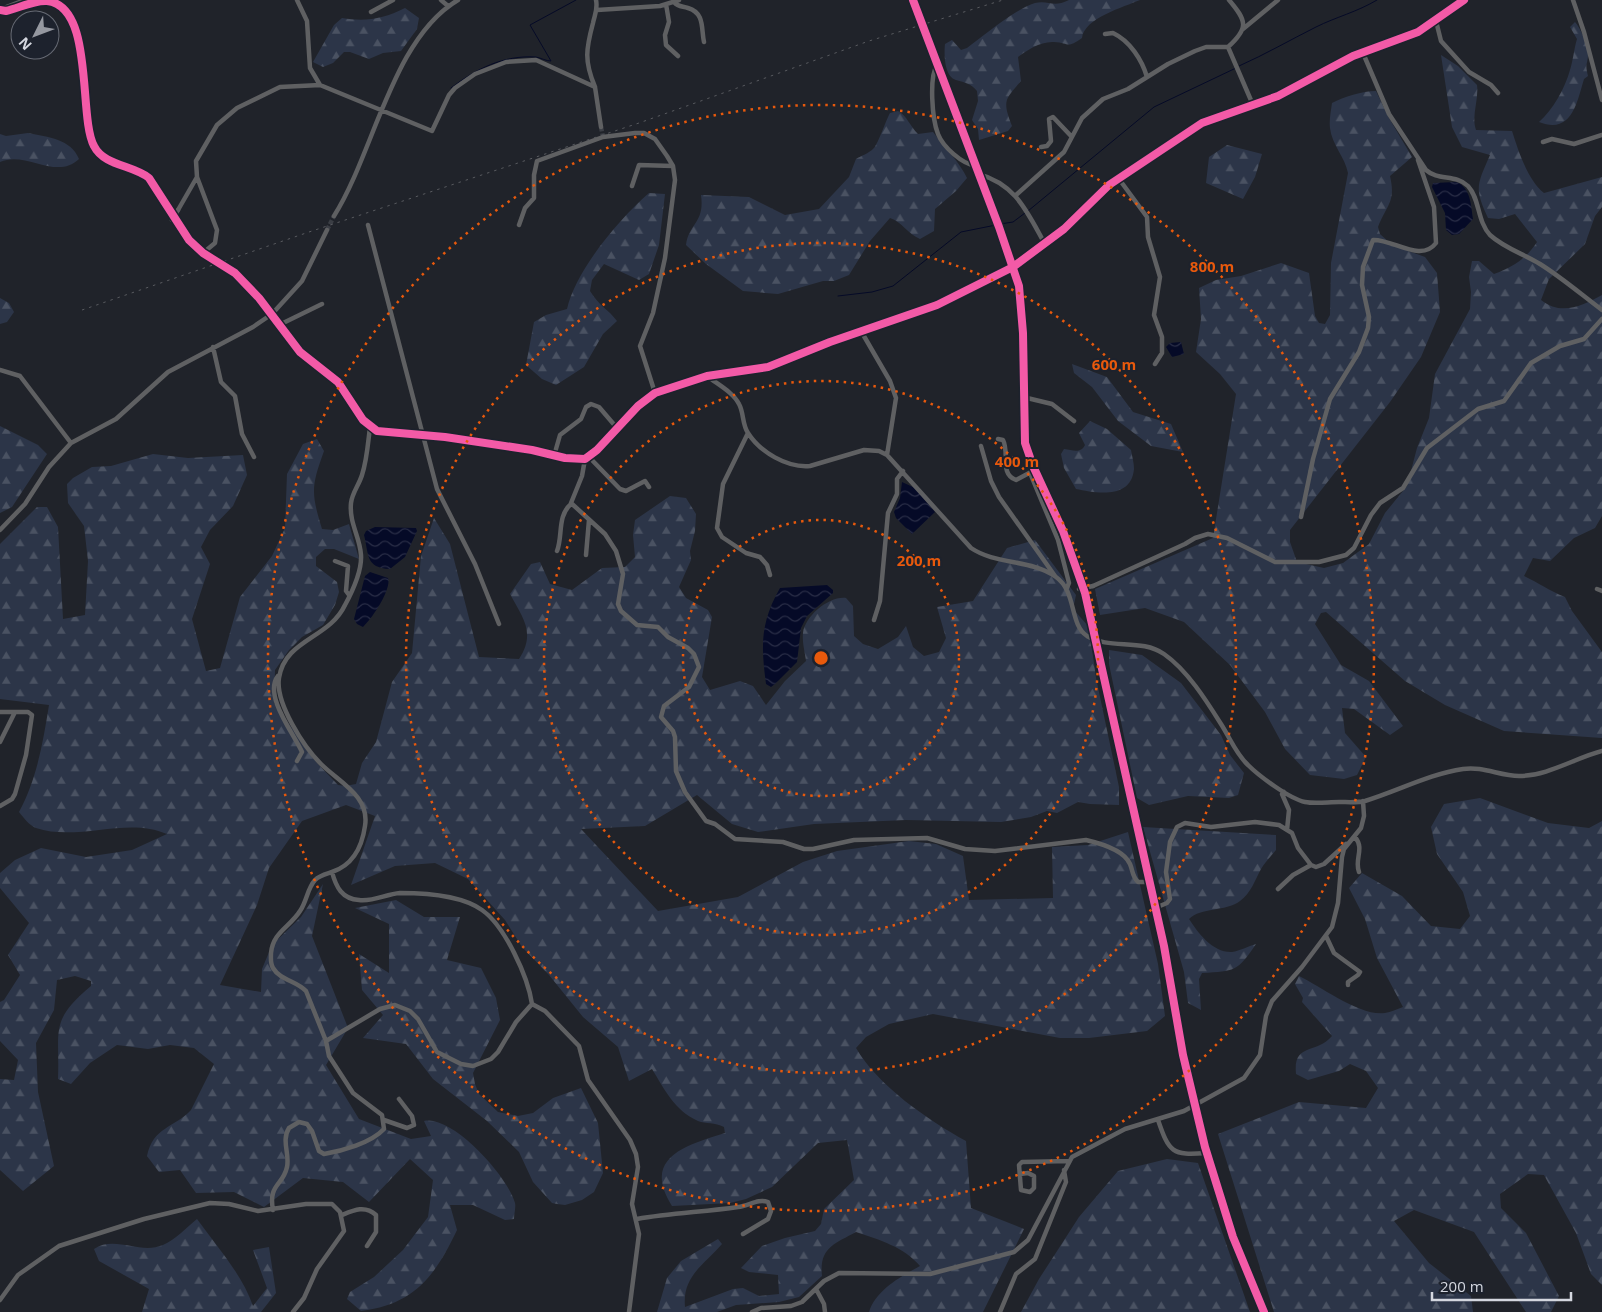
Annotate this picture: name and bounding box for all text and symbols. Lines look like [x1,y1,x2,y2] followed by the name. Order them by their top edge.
[10,10,60,60] north arrow
[14,33,36,55] text: N
[1190,256,1234,276] text: 800 m
[1092,354,1136,374] text: 600 m
[995,451,1039,471] text: 400 m
[897,550,941,570] text: 200 m
[812,649,830,667] centre of rings
[1432,1270,1571,1302] scale bar
[1440,1276,1484,1296] text: 200 m

